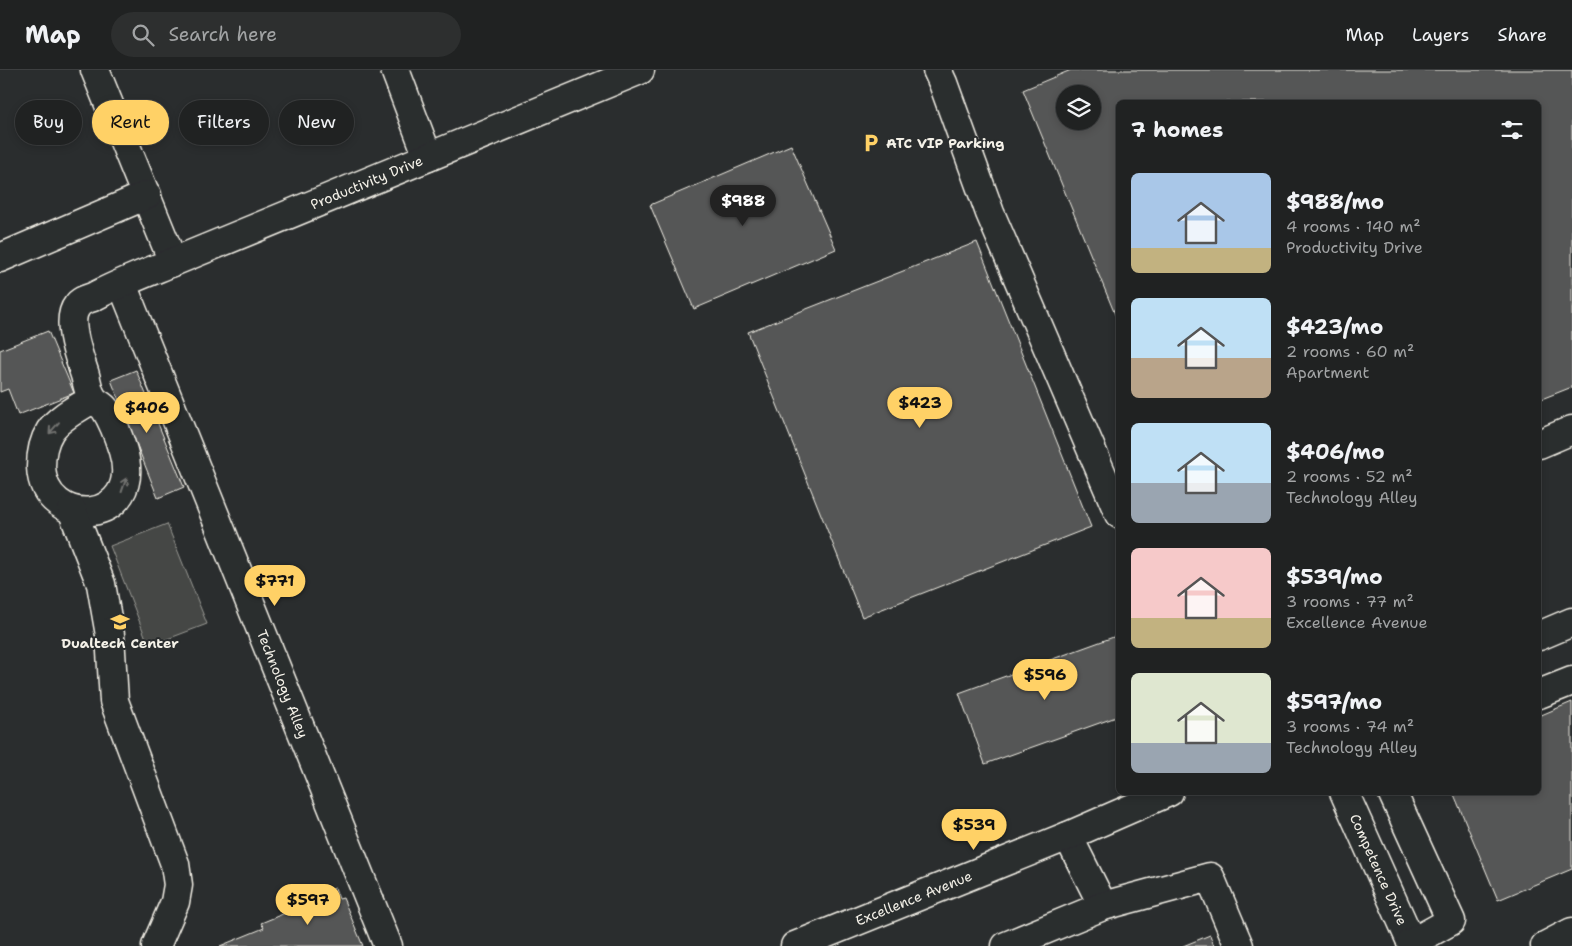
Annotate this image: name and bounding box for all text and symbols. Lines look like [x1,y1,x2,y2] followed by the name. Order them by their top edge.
[111,12,461,57] search box
[25,19,81,51] text: Map
[129,21,157,49] icon: search
[169,22,277,47] text: Search here
[1346,23,1384,47] text: Map
[1412,23,1469,47] text: Layers
[1497,23,1547,47] text: Share
[1056,85,1101,130] map controls
[1056,85,1101,130] button: layers
[15,100,82,145] chip: Buy
[92,100,169,145] chip: Rent
[179,100,269,145] chip: Filters
[279,100,354,145] chip: New
[1131,116,1223,144] text: 7 homes
[1498,116,1526,144] icon: filters
[860,132,882,154] parking icon: ATC VIP Parking
[886,134,1004,152] place label: ATC VIP Parking
[308,151,425,214] street label: Productivity Drive
[713,184,773,227] pin: $988
[1286,188,1384,216] text: $988/mo
[721,190,765,211] text: $988
[1171,193,1231,253] icon: home
[1286,216,1421,237] text: 4 rooms · 140 m²
[1286,237,1423,258] text: Productivity Drive
[1286,313,1383,341] text: $423/mo
[1171,318,1231,378] icon: home
[1286,341,1414,362] text: 2 rooms · 60 m²
[1286,362,1369,383] text: Apartment
[890,386,950,429] pin: $423
[117,392,177,434] pin: $406
[898,392,942,413] text: $423
[125,397,169,418] text: $406
[48,422,59,435] one-way arrow
[1286,438,1385,466] text: $406/mo
[1171,443,1231,503] icon: home
[1286,466,1413,487] text: 2 rooms · 52 m²
[120,478,129,494] one-way arrow
[1286,487,1418,508] text: Technology Alley
[1286,563,1383,591] text: $539/mo
[245,564,305,607] pin: $771
[1171,568,1231,628] icon: home
[255,570,295,591] text: $771
[1286,591,1414,612] text: 3 rooms · 77 m²
[109,611,131,633] school or university icon: Dualtech Center
[1286,612,1428,633] text: Excellence Avenue
[253,627,313,741] street label: Technology Alley
[61,634,179,652] place label: Dualtech Center
[1015,658,1075,701] pin: $596
[1023,664,1067,685] text: $596
[1286,688,1382,716] text: $597/mo
[1171,693,1231,753] icon: home
[1286,716,1414,737] text: 3 rooms · 74 m²
[1286,737,1418,758] text: Technology Alley
[944,808,1004,851] pin: $539
[1346,811,1412,928] street label: Competence Drive
[953,814,995,835] text: $539
[853,867,975,930] street label: Excellence Avenue
[278,884,338,926] pin: $597
[287,889,329,910] text: $597

